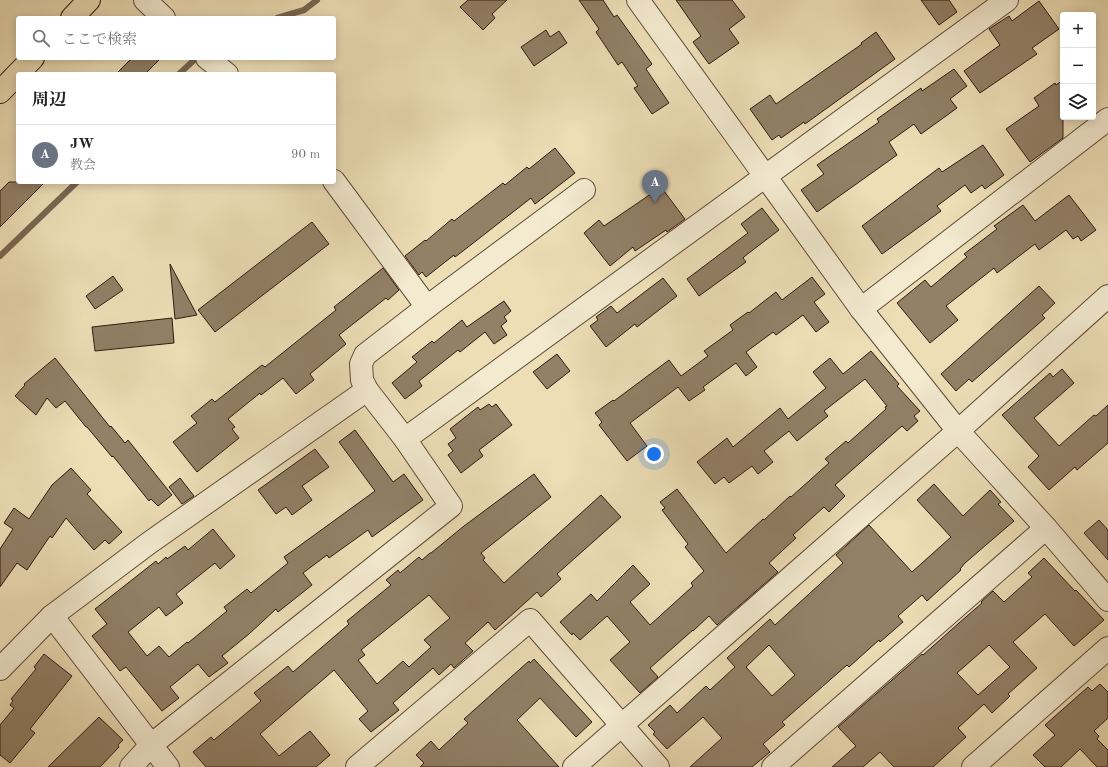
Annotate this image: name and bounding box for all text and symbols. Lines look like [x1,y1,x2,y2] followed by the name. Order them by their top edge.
[1060,12,1096,120] map controls
[1060,12,1096,48] button: +
[16,16,336,60] search box
[30,27,52,49] icon: search
[62,33,137,48] text: ここで検索
[1060,48,1096,84] button: −
[1060,84,1096,120] button: layers
[32,92,66,109] text: 周辺
[70,137,94,152] text: JW
[40,148,50,161] text: A
[291,148,320,161] text: 90 m
[70,159,96,172] text: 教会
[642,170,668,203] pin: A
[644,444,664,464] your location

